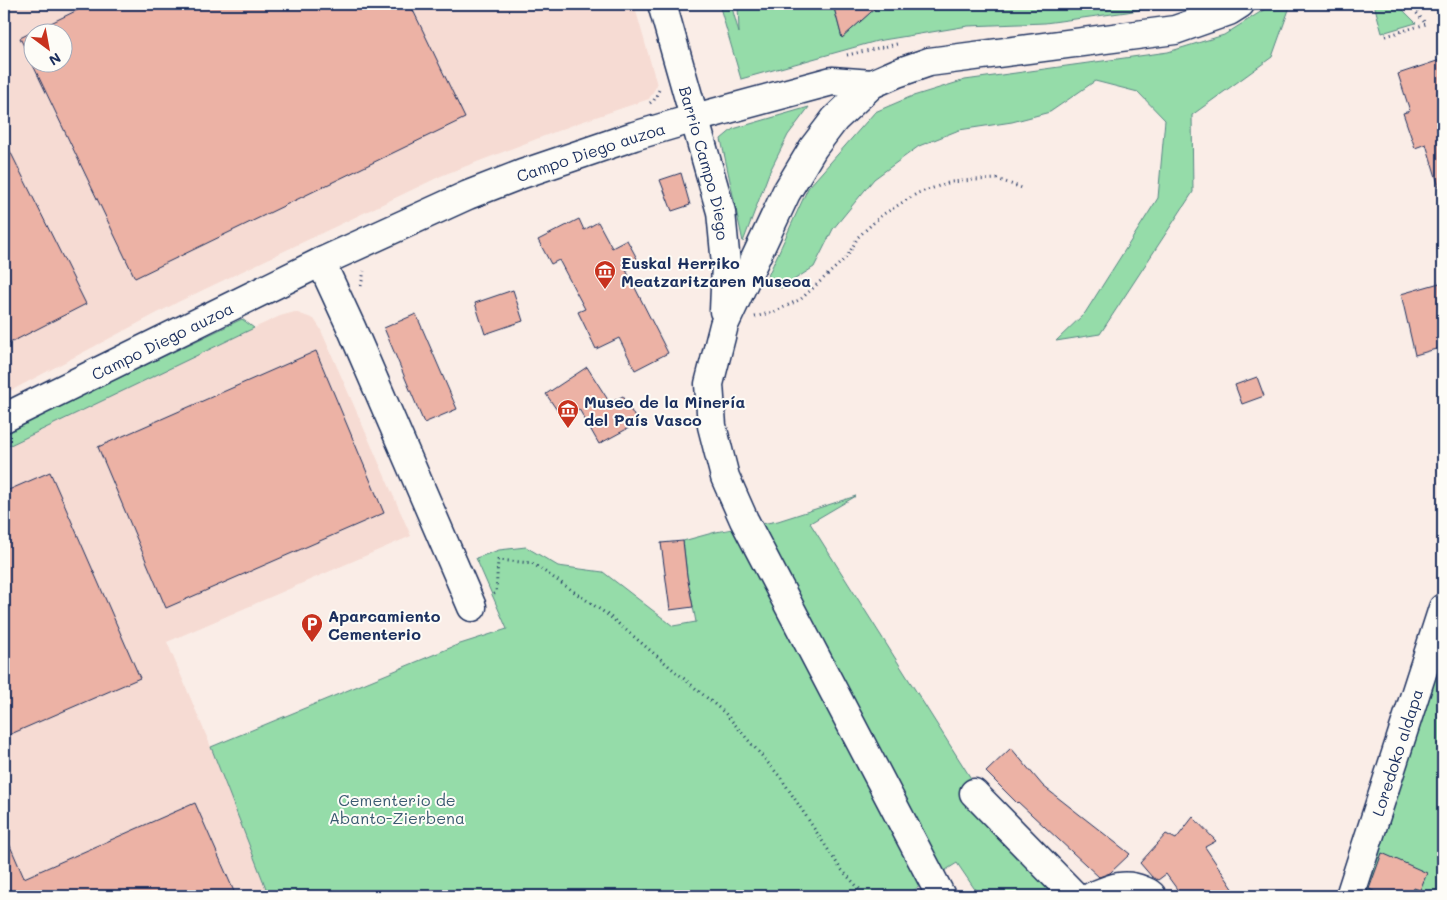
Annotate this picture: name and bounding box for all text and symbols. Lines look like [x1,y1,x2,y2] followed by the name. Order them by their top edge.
[22,22,72,72] north arrow
[46,49,65,70] text: N
[675,83,734,241] street label: Barrio Campo Diego
[513,117,667,186] street label: Campo Diego auzoa
[621,252,811,291] place label: Euskal Herriko Meatzaritzaren Museoa
[593,259,617,290] museum icon: Euskal Herriko Meatzaritzaren Museoa
[88,297,236,384] street label: Campo Diego auzoa
[584,391,746,430] place label: Museo de la Minería del País Vasco
[556,398,580,429] museum icon: Museo de la Minería del País Vasco
[328,605,441,644] place label: Aparcamiento Cementerio
[300,612,324,643] parking icon: Aparcamiento Cementerio
[1366,686,1427,819] street label: Loredoko aldapa
[329,789,465,828] park label: Cementerio de Abanto-Zierbena

